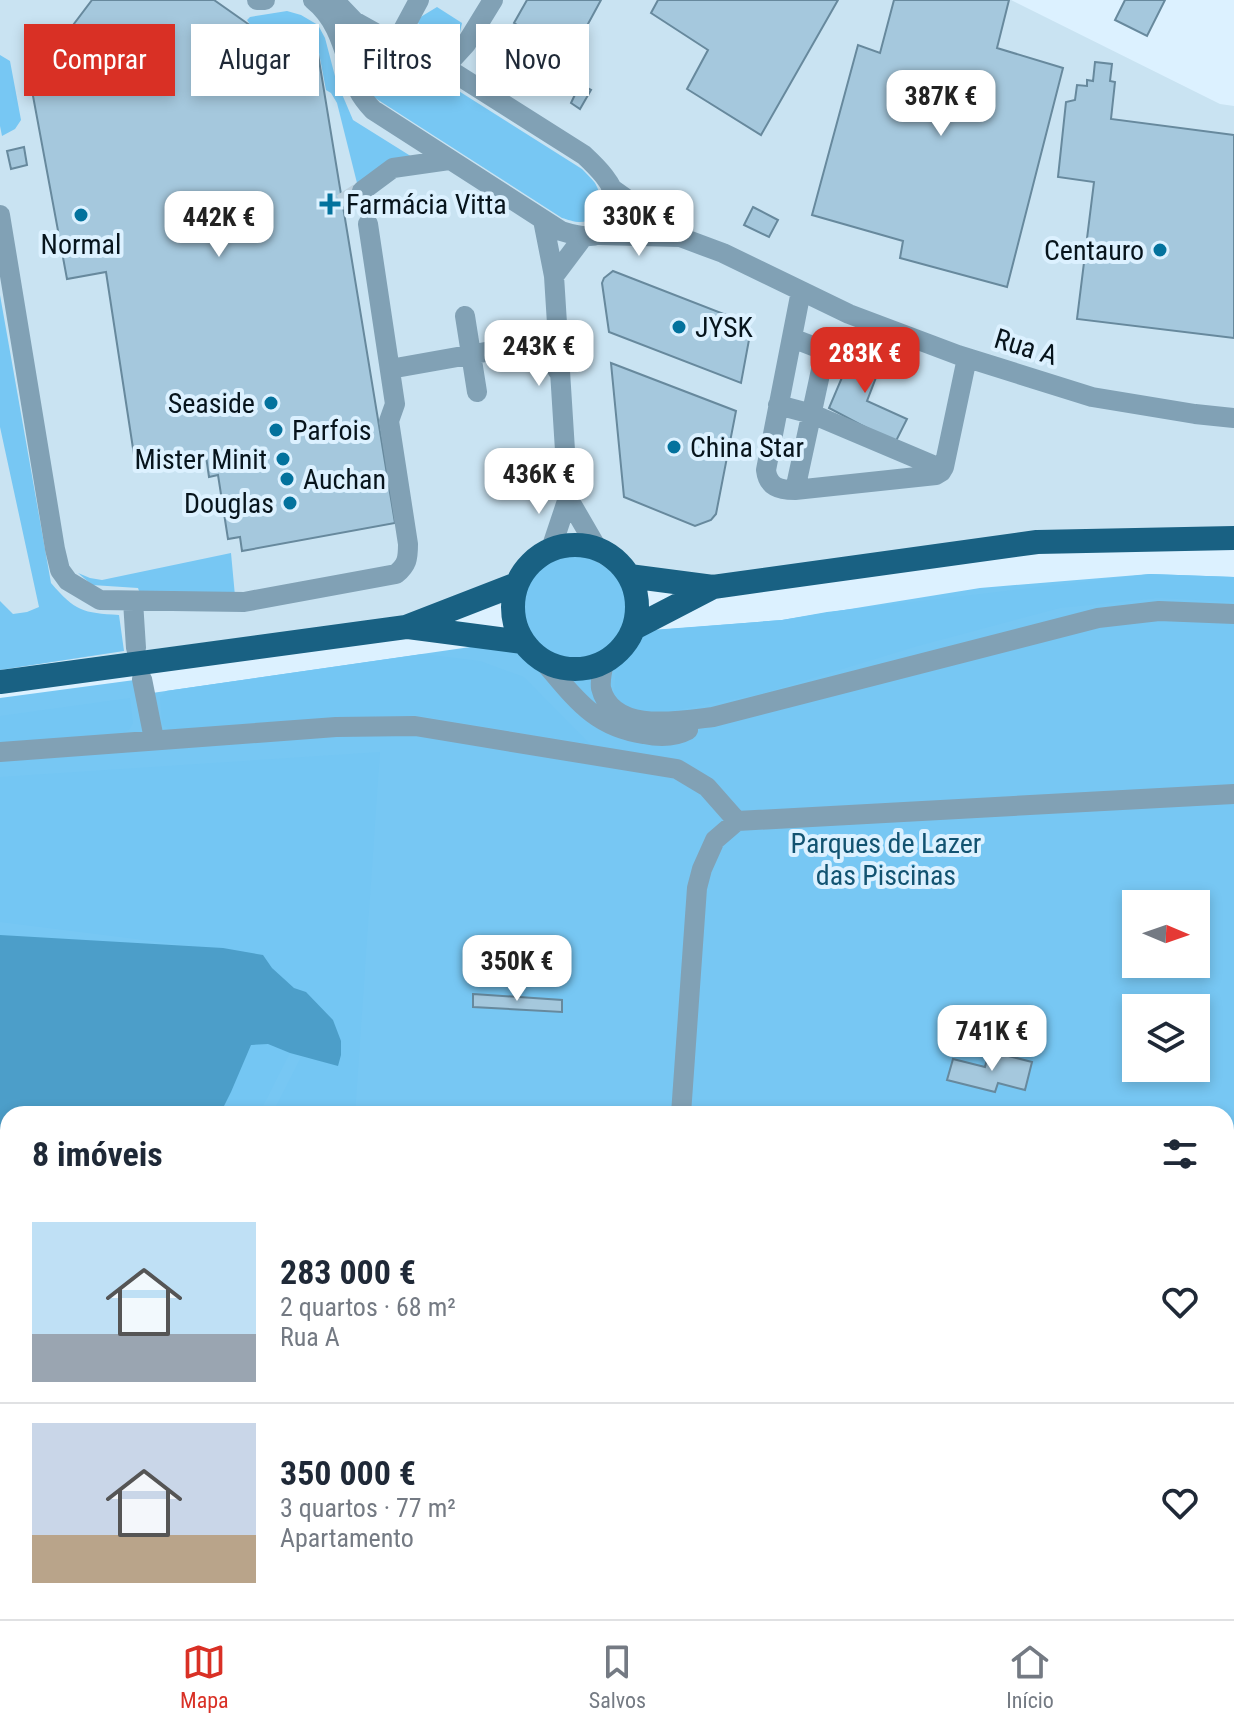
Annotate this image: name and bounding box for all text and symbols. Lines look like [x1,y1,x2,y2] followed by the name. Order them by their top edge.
[24,24,175,96] chip: Comprar
[191,24,319,96] chip: Alugar
[335,24,460,96] chip: Filtros
[476,24,589,96] chip: Novo
[876,70,1006,138] pin: 387K €
[905,81,977,111] text: 387K €
[346,188,507,221] place label: Farmácia Vitta
[574,190,704,258] pin: 330K €
[154,191,284,259] pin: 442K €
[321,195,339,213] marker: Farmácia Vitta
[603,201,675,231] text: 330K €
[183,202,255,232] text: 442K €
[72,206,90,224] marker: Normal
[41,228,121,261] place label: Normal
[1044,234,1144,267] place label: Centauro
[1151,241,1169,259] marker: Centauro
[695,311,754,344] place label: JYSK
[670,318,688,336] marker: JYSK
[474,320,604,388] pin: 243K €
[990,322,1062,372] street label: Rua A
[800,327,930,395] pin: 283K €
[503,331,575,361] text: 243K €
[829,338,901,368] text: 283K €
[168,387,255,420] place label: Seaside
[262,394,280,412] marker: Seaside
[292,414,372,447] place label: Parfois
[267,421,285,439] marker: Parfois
[690,431,804,464] place label: China Star
[665,438,683,456] marker: China Star
[134,443,267,476] place label: Mister Minit
[474,448,604,516] pin: 436K €
[274,450,292,468] marker: Mister Minit
[503,459,575,489] text: 436K €
[303,463,386,496] place label: Auchan
[278,470,296,488] marker: Auchan
[184,487,274,520] place label: Douglas
[281,494,299,512] marker: Douglas
[791,827,981,892] park label: Parques de Lazer das Piscinas
[1122,890,1210,978] north arrow
[1122,890,1210,1082] map controls
[452,935,582,1003] pin: 350K €
[481,946,553,976] text: 350K €
[1122,994,1210,1082] button: layers
[927,1005,1057,1073] pin: 741K €
[956,1016,1028,1046] text: 741K €
[1158,1132,1202,1176] icon: filters
[32,1134,163,1174] text: 8 imóveis
[280,1252,416,1292] text: 283 000 €
[96,1254,192,1350] icon: home
[1158,1280,1202,1324] icon: heart
[280,1292,456,1322] text: 2 quartos · 68 m²
[280,1322,340,1352] text: Rua A
[280,1453,416,1493] text: 350 000 €
[96,1455,192,1551] icon: home
[1158,1481,1202,1525] icon: heart
[280,1493,456,1523] text: 3 quartos · 77 m²
[280,1523,414,1553] text: Apartamento
[180,1640,229,1713] tab: Mapa
[589,1640,646,1713] tab: Salvos
[1006,1640,1054,1713] tab: Início

